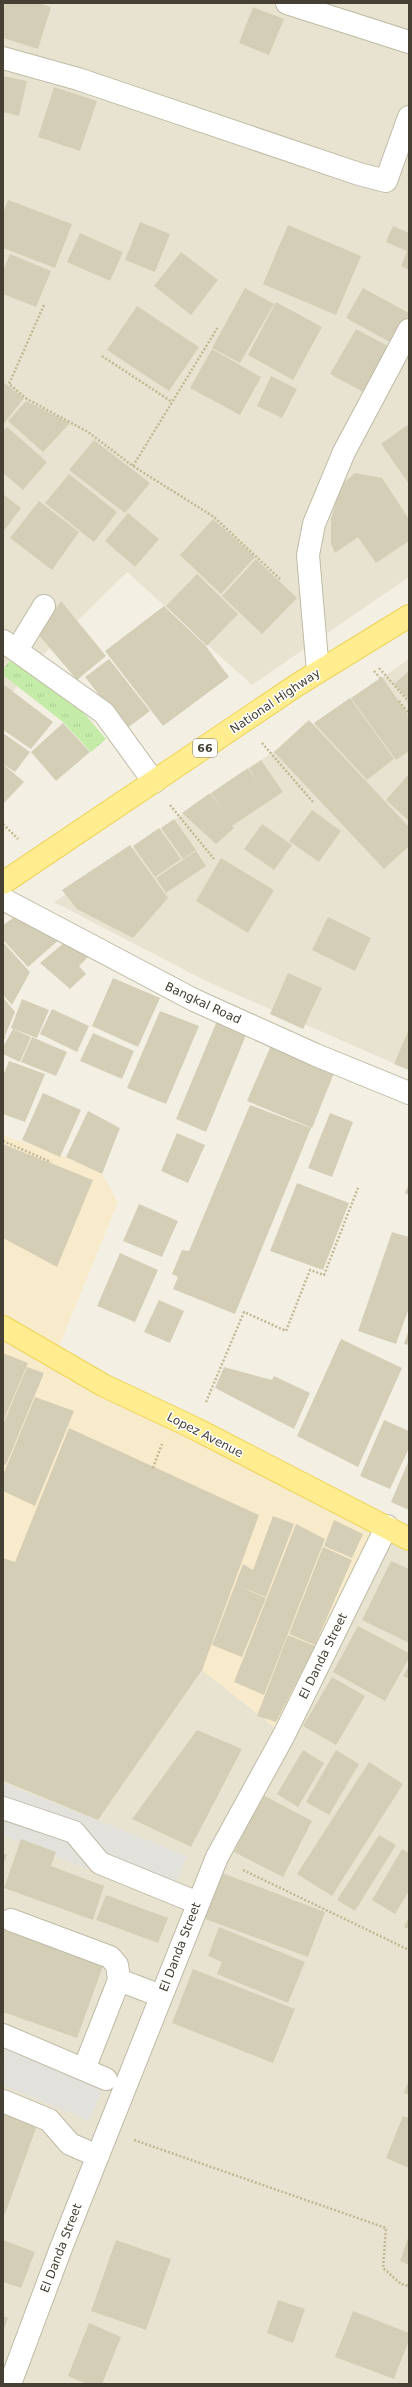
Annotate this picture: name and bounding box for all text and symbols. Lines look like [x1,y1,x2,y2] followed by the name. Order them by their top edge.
[227,666,323,736] street label: National Highway
[193,739,217,757] road number: 66
[163,979,243,1027] street label: Bangkal Road
[165,1410,245,1460] street label: Lopez Avenue
[296,1610,350,1701] street label: El Danda Street
[157,1900,204,1993] street label: El Danda Street
[38,2201,85,2294] street label: El Danda Street

